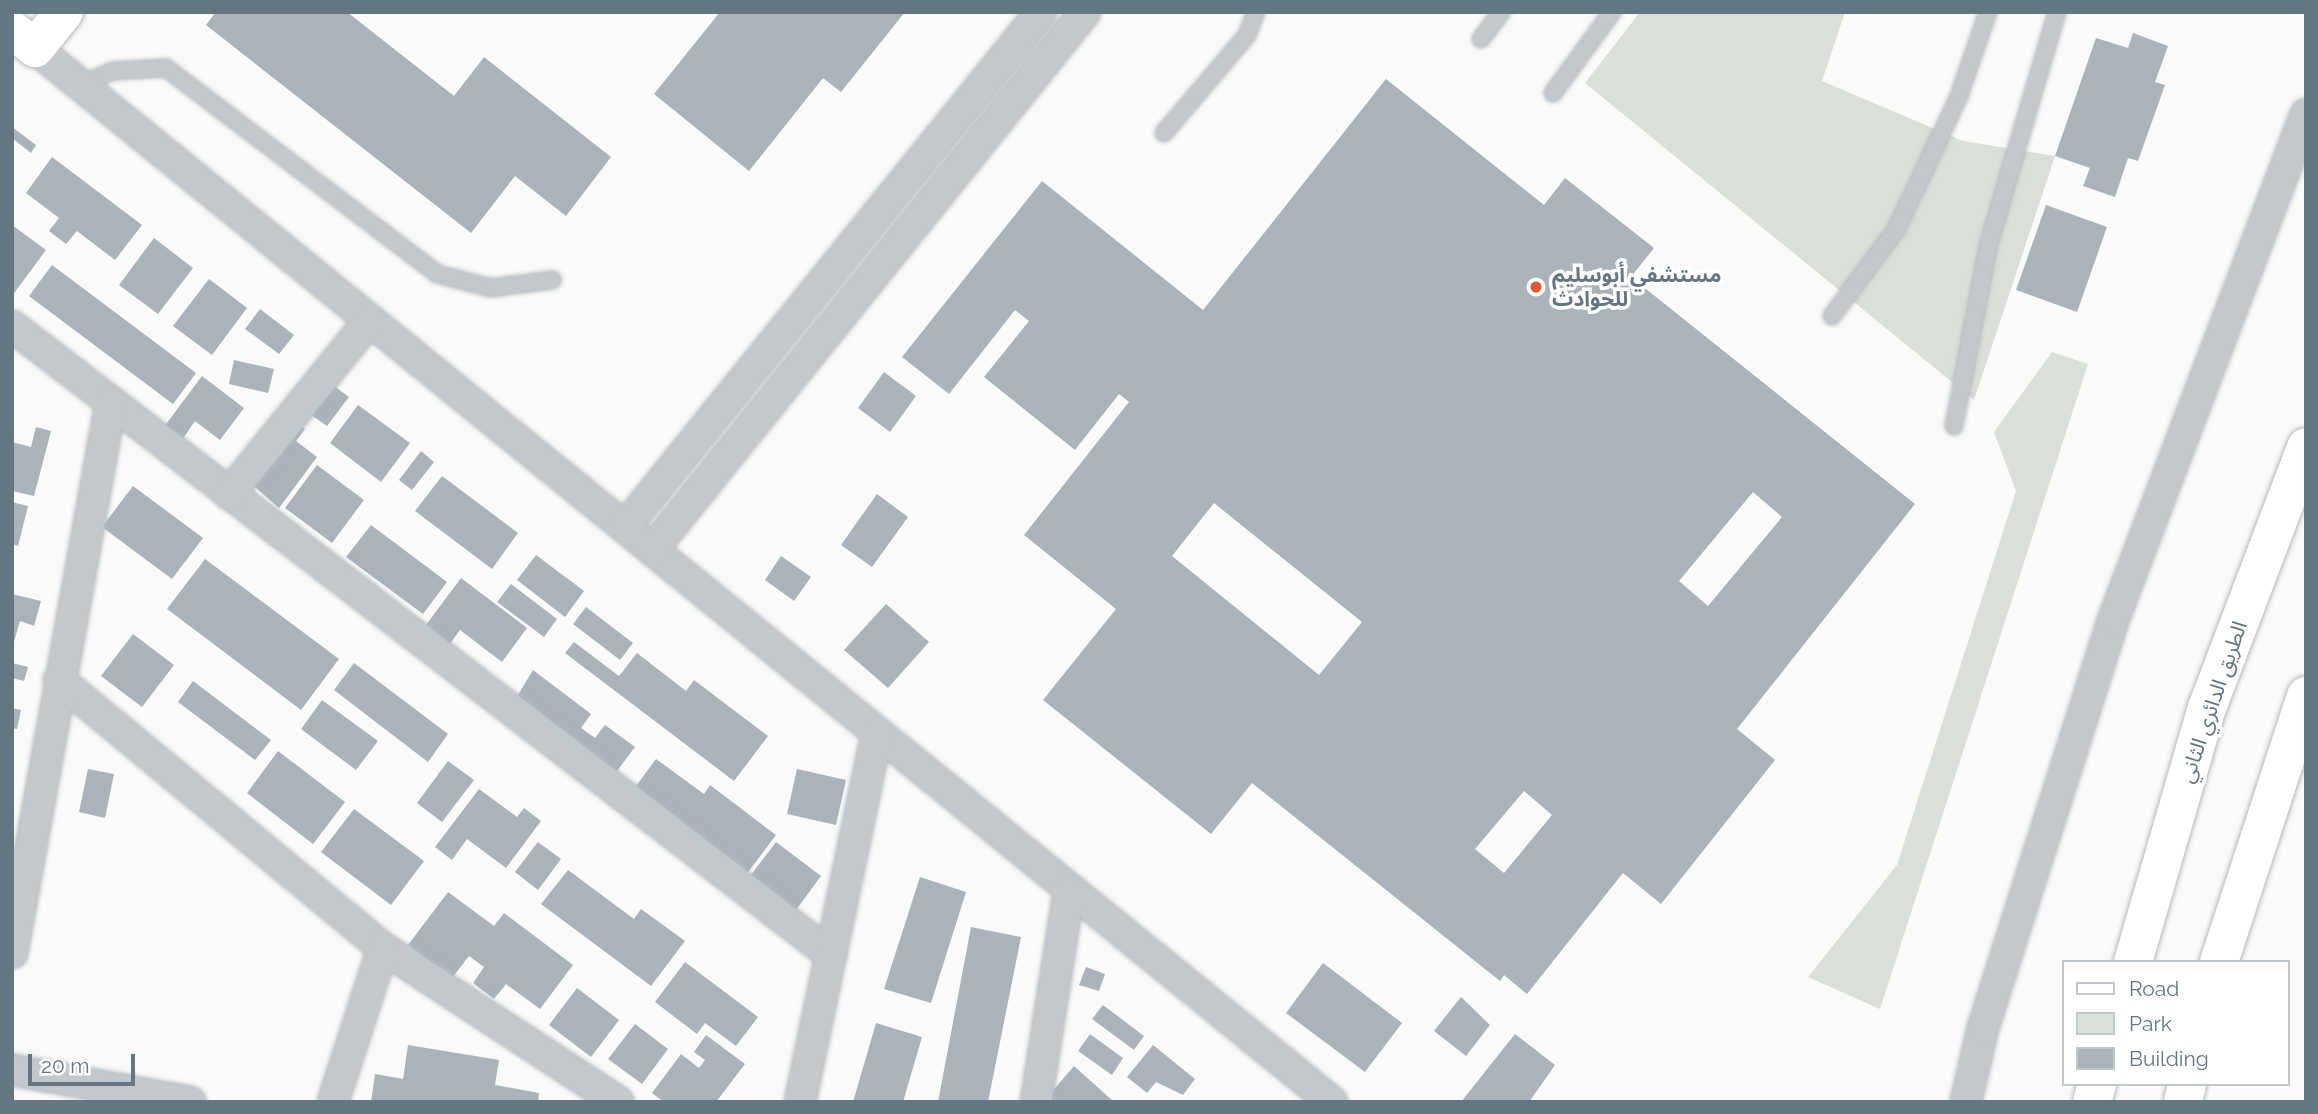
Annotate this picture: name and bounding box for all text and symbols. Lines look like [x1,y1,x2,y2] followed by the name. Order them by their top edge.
[1552,262,1722,312] place label: مستشفي أبوسليم للحوادث
[1526,277,1546,297] marker: مستشفي أبوسليم للحوادث
[2174,618,2252,786] street label: الطريق الدائري الثاني
[2062,960,2290,1086] legend
[2129,976,2179,1001] text: Road
[2129,1011,2172,1036] text: Park
[32,1040,138,1084] scale bar
[2129,1046,2209,1071] text: Building
[41,1053,89,1078] text: 20 m

